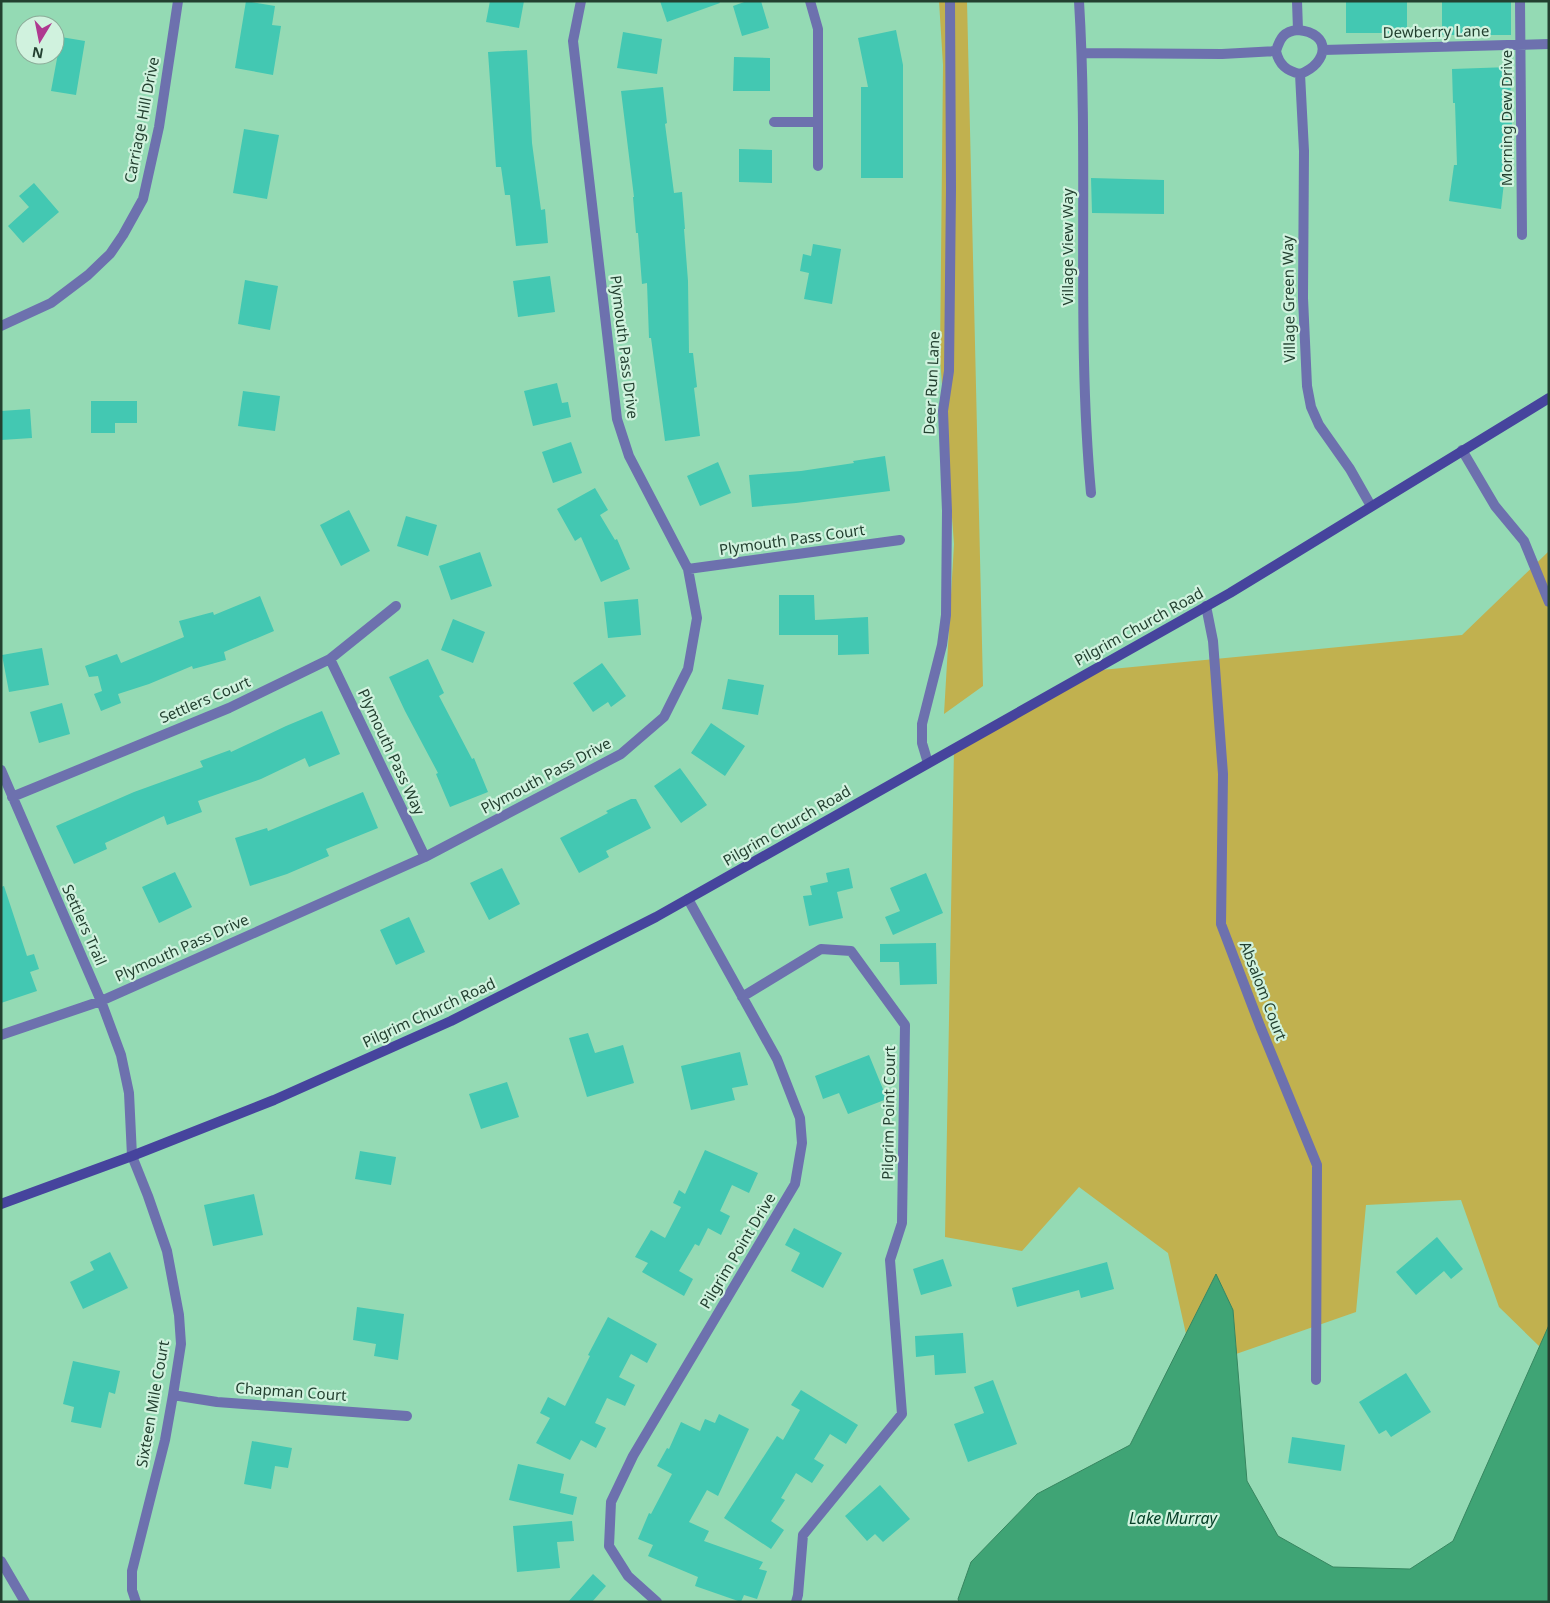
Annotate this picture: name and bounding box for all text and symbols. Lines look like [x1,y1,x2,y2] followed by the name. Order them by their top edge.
[15,15,65,65] north arrow
[1383,20,1489,42] street label: Dewberry Lane
[30,43,45,64] text: N
[1496,50,1516,186] street label: Morning Dew Drive
[119,55,163,184] street label: Carriage Hill Drive
[1057,188,1077,306] street label: Village View Way
[1277,235,1299,363] street label: Village Green Way
[606,274,644,420] street label: Plymouth Pass Drive
[918,331,944,435] street label: Deer Run Lane
[718,519,866,559] street label: Plymouth Pass Court
[1071,582,1206,670] street label: Pilgrim Church Road
[156,671,253,727] street label: Settlers Court
[354,685,430,818] street label: Plymouth Pass Way
[477,732,614,818] street label: Plymouth Pass Drive
[719,780,854,870] street label: Pilgrim Church Road
[58,881,112,968] street label: Settlers Trail
[112,909,252,986] street label: Plymouth Pass Drive
[1236,938,1292,1044] street label: Absalom Court
[359,973,498,1052] street label: Pilgrim Church Road
[877,1045,899,1180] street label: Pilgrim Point Court
[695,1189,780,1312] street label: Pilgrim Point Drive
[131,1338,173,1469] street label: Sixteen Mile Court
[235,1377,348,1405] street label: Chapman Court
[1129,1507,1219,1529] water label: Lake Murray

